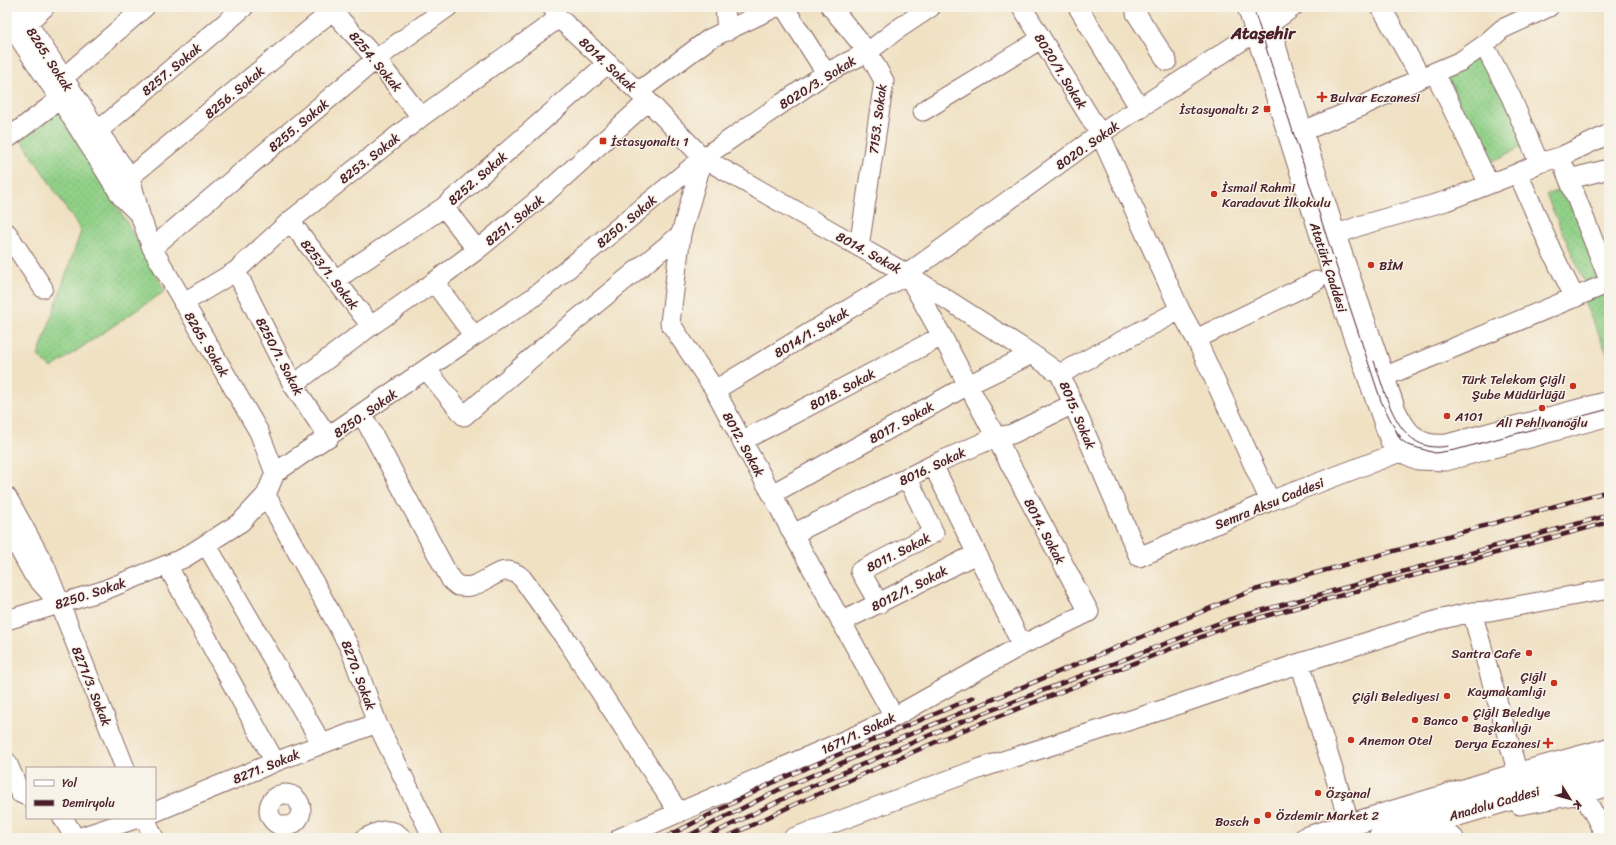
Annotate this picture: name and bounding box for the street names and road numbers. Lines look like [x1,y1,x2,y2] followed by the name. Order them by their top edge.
[20,22,79,96] street label: 8265. Sokak
[343,26,408,97] street label: 8254. Sokak
[1028,29,1093,114] street label: 8020/1. Sokak
[573,31,642,97] street label: 8014. Sokak
[136,37,207,102] street label: 8257. Sokak
[774,49,861,115] street label: 8020/3. Sokak
[199,60,270,125] street label: 8256. Sokak
[862,83,893,155] street label: 7153. Sokak
[263,93,334,158] street label: 8255. Sokak
[1050,115,1124,176] street label: 8020. Sokak
[334,127,405,190] street label: 8253. Sokak
[442,146,513,211] street label: 8252. Sokak
[479,189,549,252] street label: 8251. Sokak
[591,189,662,254] street label: 8250. Sokak
[1303,218,1354,316] street label: Atatürk Caddesi
[832,225,906,280] street label: 8014. Sokak
[294,234,365,315] street label: 8253/1. Sokak
[769,301,853,364] street label: 8014/1. Sokak
[178,307,235,382] street label: 8265. Sokak
[249,313,310,400] street label: 8250/1. Sokak
[805,362,879,416] street label: 8018. Sokak
[1053,378,1102,453] street label: 8015. Sokak
[328,383,402,444] street label: 8250. Sokak
[864,395,938,450] street label: 8017. Sokak
[716,407,771,481] street label: 8012. Sokak
[895,441,970,492] street label: 8016. Sokak
[1211,471,1328,536] street label: Semra Aksu Caddesi
[1017,494,1072,569] street label: 8014. Sokak
[862,526,935,578] street label: 8011. Sokak
[867,559,952,618] street label: 8012/1. Sokak
[51,571,129,616] street label: 8250. Sokak
[335,637,382,714] street label: 8270. Sokak
[65,643,118,730] street label: 8271/3. Sokak
[817,706,900,761] street label: 1671/1. Sokak
[229,743,303,790] street label: 8271. Sokak
[1445,779,1543,828] street label: Anadolu Caddesi

